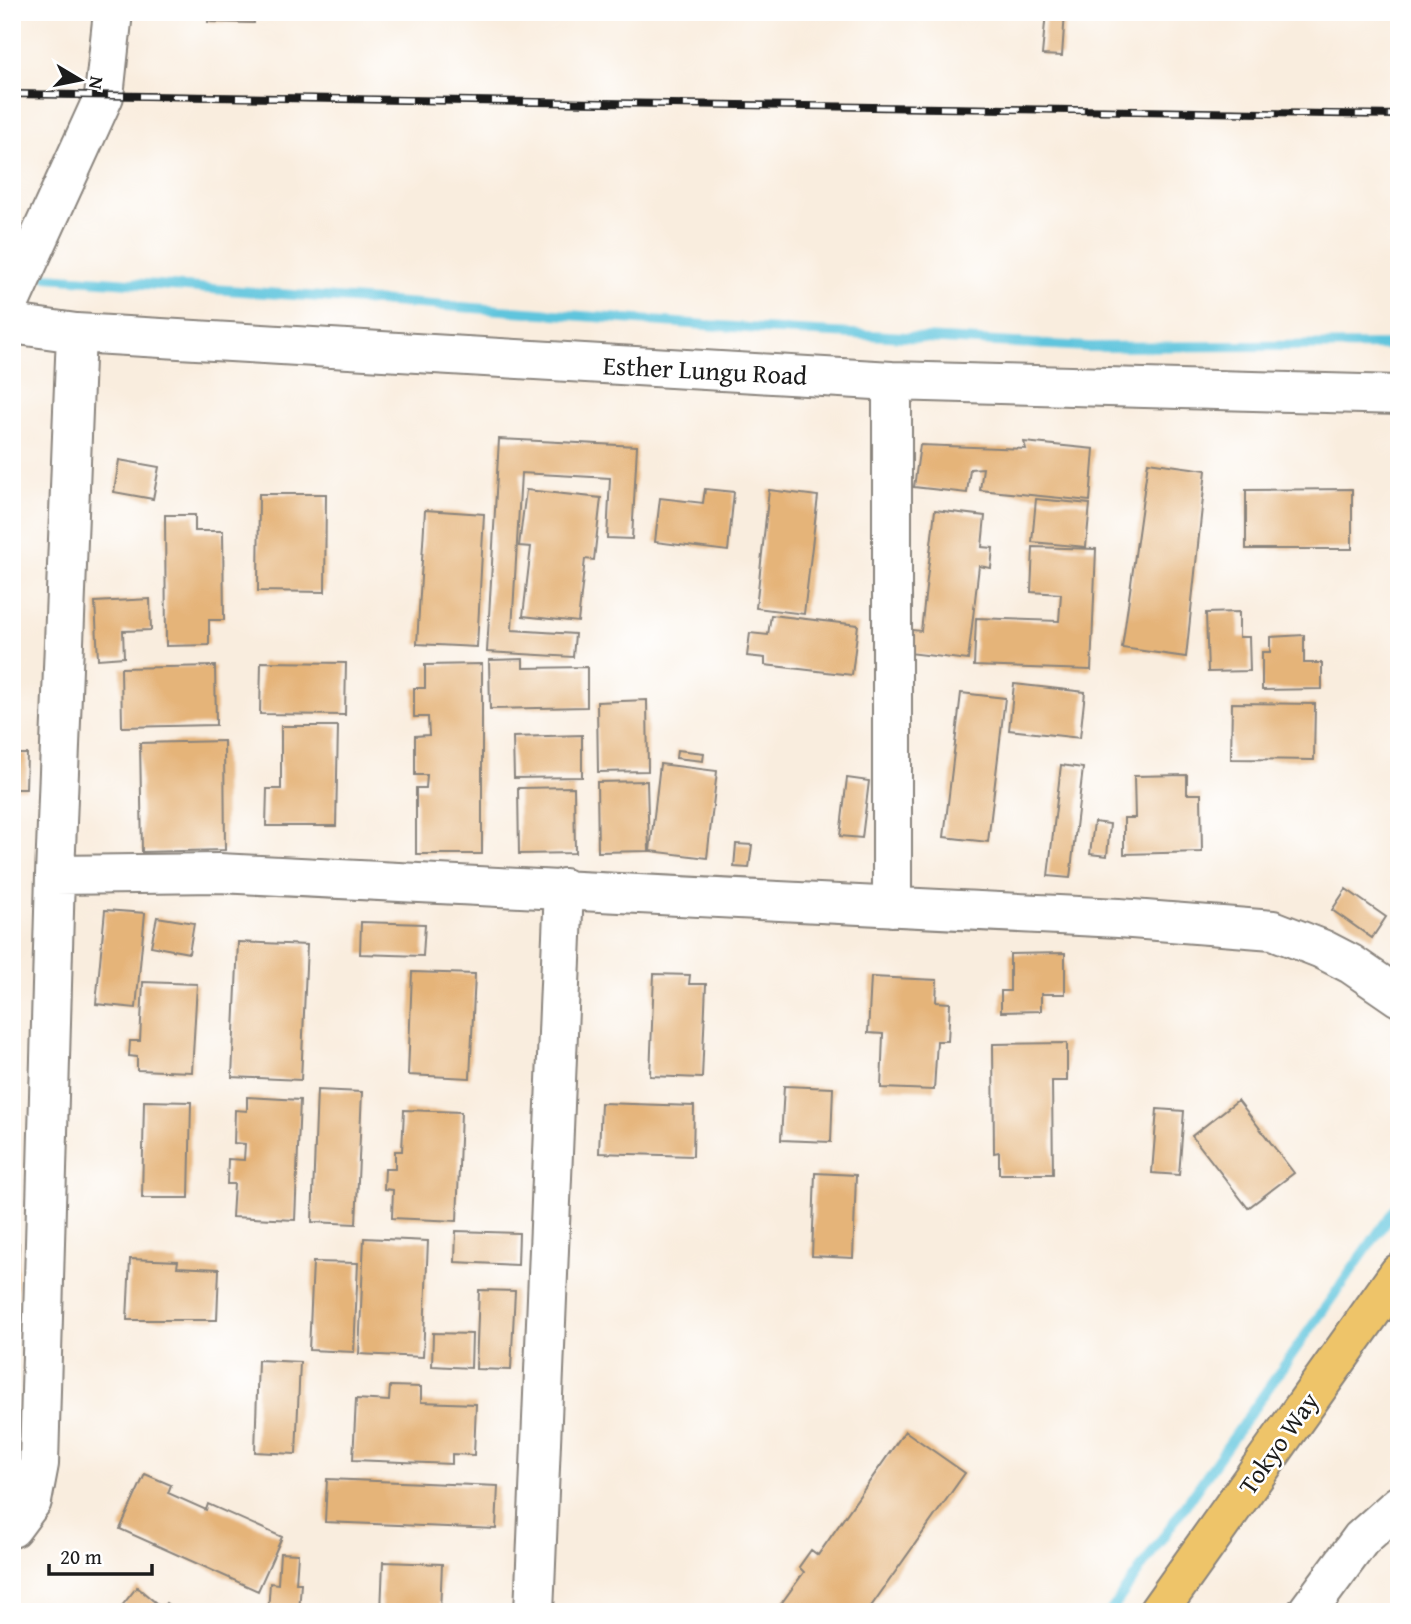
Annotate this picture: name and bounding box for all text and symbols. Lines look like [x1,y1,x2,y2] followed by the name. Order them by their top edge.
[46,46,116,116] north arrow
[82,74,112,92] text: N
[602,345,808,395] street label: Esther Lungu Road
[1228,1384,1328,1502] street label: Tokyo Way
[49,1533,152,1577] scale bar
[60,1541,102,1572] text: 20 m

